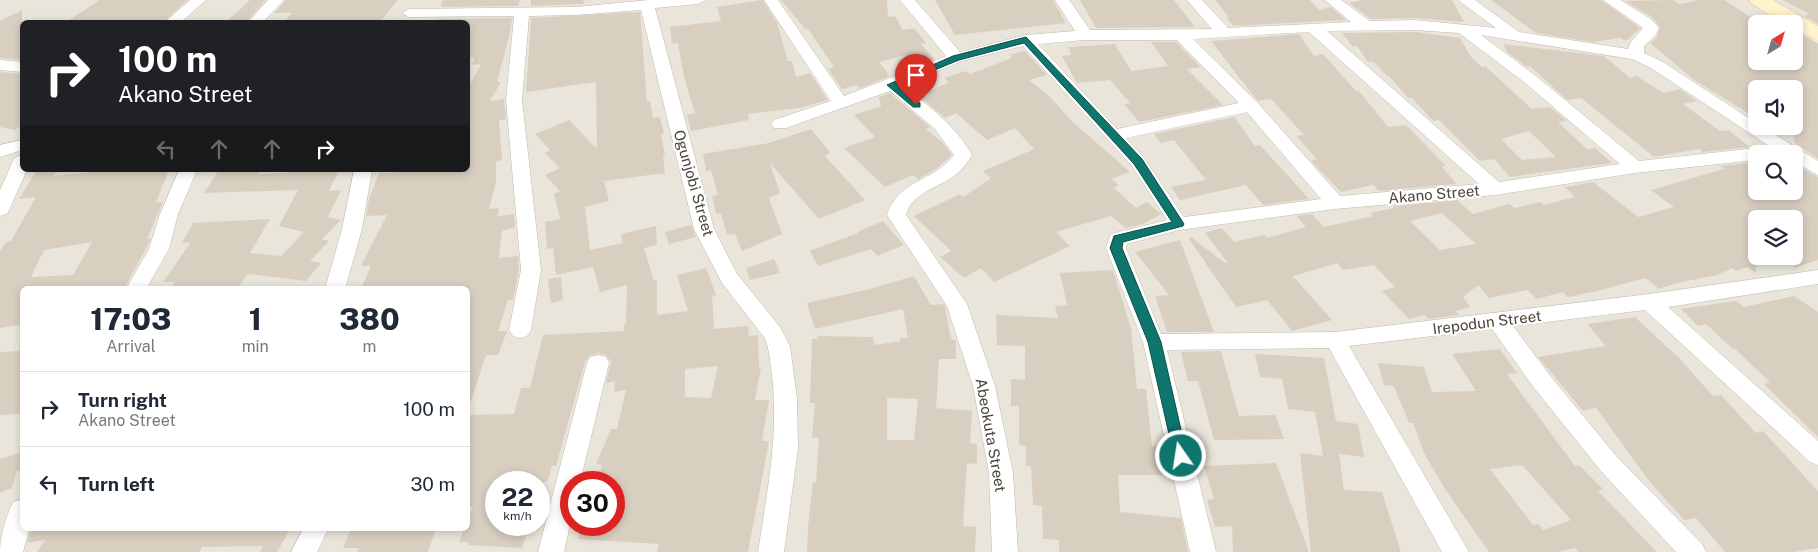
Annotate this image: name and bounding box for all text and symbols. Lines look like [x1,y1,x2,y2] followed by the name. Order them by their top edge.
[1748,15,1802,70] north arrow
[1748,15,1803,265] map controls
[118,39,217,80] text: 100 m
[35,40,100,105] icon: right
[895,54,937,105] pin
[902,61,930,89] icon: arrive
[1748,80,1803,135] button: sound
[118,81,252,107] text: Akano Street
[671,128,717,238] street label: Ogunjobi Street
[152,135,180,163] icon: left
[205,135,233,163] icon: ahead
[258,135,286,163] icon: ahead
[311,135,339,163] icon: right
[1748,145,1803,200] button: search
[1388,182,1481,206] street label: Akano Street
[1748,210,1803,265] button: layers
[90,301,171,337] text: 17:03
[249,301,262,337] text: 1
[339,301,400,337] text: 380
[1431,307,1543,337] street label: Irepodun Street
[106,337,156,356] text: Arrival
[242,337,269,356] text: min
[362,337,376,356] text: m
[973,377,1009,493] street label: Abeokuta Street
[78,389,167,411] text: Turn right
[35,395,63,423] icon: right
[403,398,455,420] text: 100 m
[78,411,176,430] text: Akano Street
[1154,429,1206,481] position arrow
[35,470,63,498] icon: left
[560,471,625,536] speed limit sign: 30
[78,473,155,495] text: Turn left
[410,473,455,495] text: 30 m
[502,482,533,512] text: 22
[503,509,532,523] text: km/h

